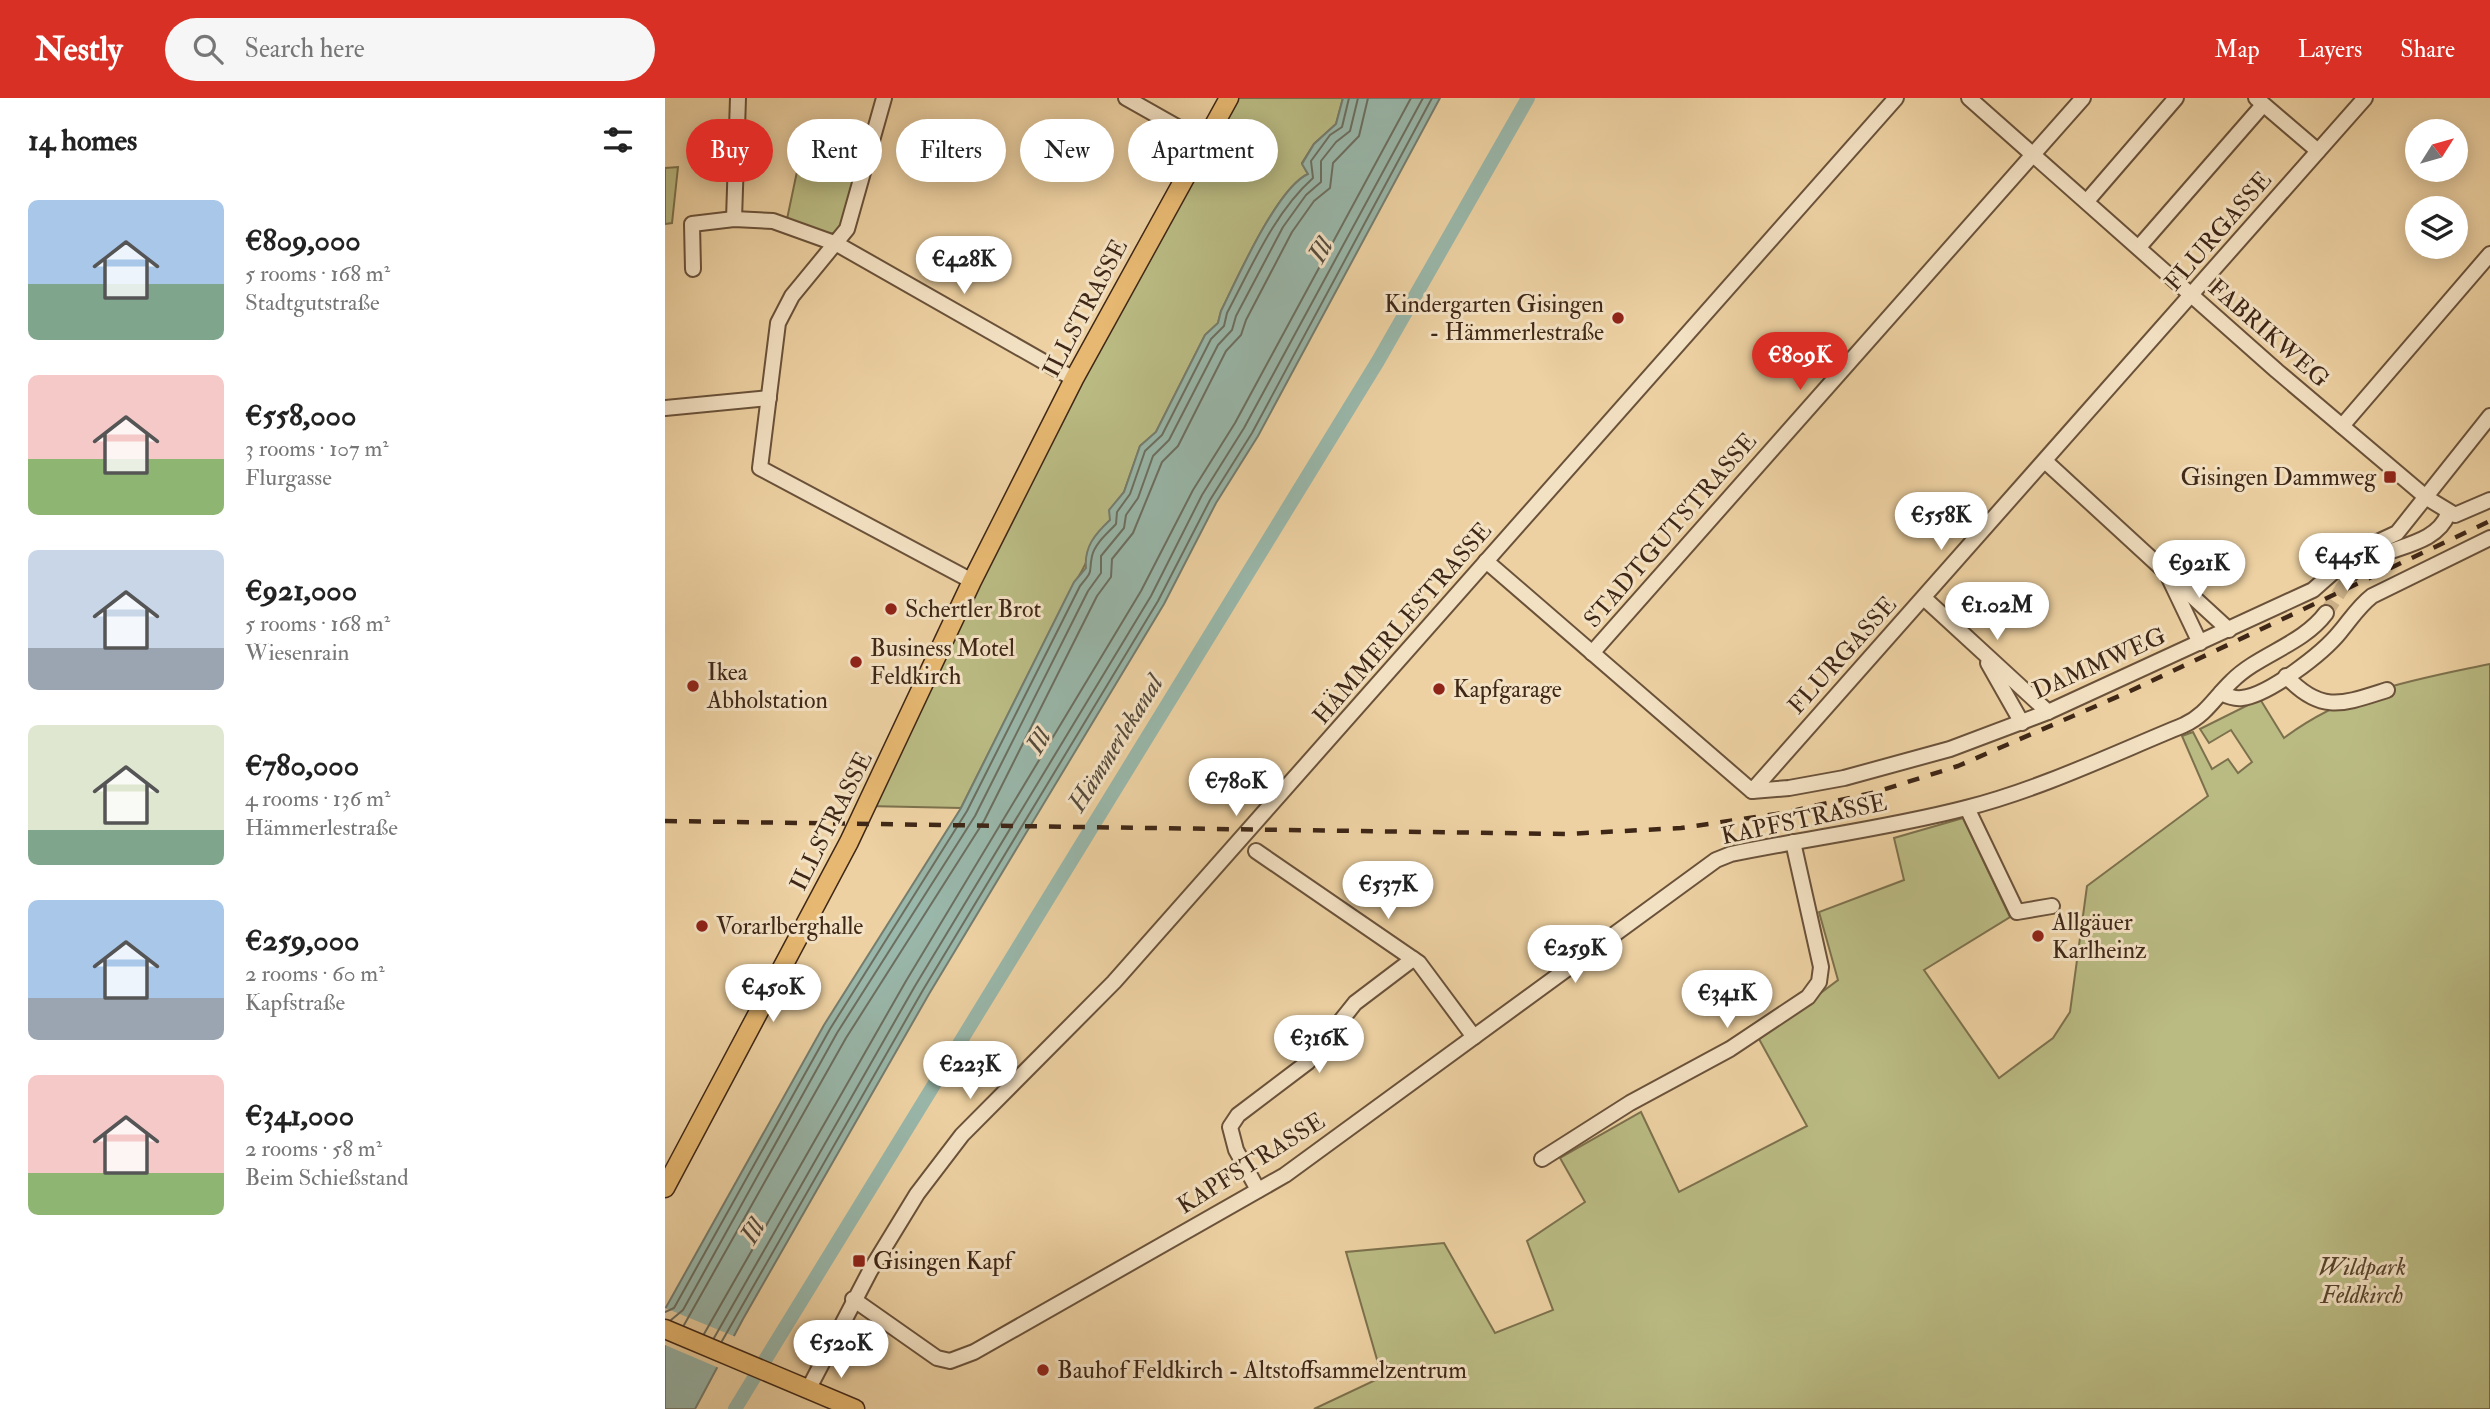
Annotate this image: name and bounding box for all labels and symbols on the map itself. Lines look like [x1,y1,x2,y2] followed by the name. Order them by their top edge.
[2405,119,2467,182] north arrow
[2158,165,2279,297] street label: FLURGASSE
[1300,231,1341,270] water label: Ill
[1036,234,1135,383] street label: ILLSTRASSE
[915,236,1013,296] pin: €428K
[2202,272,2336,394] street label: FABRIKWEG
[1384,289,1604,348] place label: Kindergarten Gisingen - Hämmerlestraße
[1610,310,1626,326] marker: Kindergarten Gisingen - Hämmerlestraße
[1751,332,1849,392] pin: €809K
[1577,426,1764,634] street label: STADTGUTSTRASSE
[2180,462,2377,493] place label: Gisingen Dammweg
[2382,469,2398,485] marker: Gisingen Dammweg
[1892,492,1990,552] pin: €558K
[1306,516,1499,731] street label: HÄMMERLESTRASSE
[2298,533,2396,593] pin: €445K
[2150,540,2248,600] pin: €921K
[1940,582,2054,642] pin: €1.02M
[1781,590,1904,721] street label: FLURGASSE
[905,594,1041,625] place label: Schertler Brot
[883,601,899,617] marker: Schertler Brot
[2028,620,2171,707] street label: DAMMWEG
[870,633,1015,692] place label: Business Motel Feldkirch
[848,654,864,670] marker: Business Motel Feldkirch
[706,657,828,716] place label: Ikea Abholstation
[1061,668,1171,819] water label: Hämmerlekanal
[1453,674,1562,705] place label: Kapfgarage
[685,678,701,694] marker: Ikea Abholstation
[1431,681,1447,697] marker: Kapfgarage
[1018,722,1059,761] water label: Ill
[783,746,880,896] street label: ILLSTRASSE
[1187,758,1285,818] pin: €780K
[1718,787,1890,852] street label: KAPFSTRASSE
[1339,862,1437,921] pin: €537K
[2051,907,2147,966] place label: Allgäuer Karlheinz
[716,911,863,942] place label: Vorarlberghalle
[694,918,710,934] marker: Vorarlberghalle
[1526,926,1624,985] pin: €259K
[2030,928,2046,944] marker: Allgäuer Karlheinz
[724,964,822,1024] pin: €450K
[1678,970,1776,1030] pin: €341K
[1270,1016,1368,1075] pin: €316K
[921,1042,1019,1101] pin: €223K
[1172,1106,1331,1221] street label: KAPFSTRASSE
[732,1212,773,1251] water label: Ill
[873,1246,1016,1277] place label: Gisingen Kapf
[2318,1252,2406,1311] park label: Wildpark Feldkirch
[851,1253,867,1269] marker: Gisingen Kapf
[792,1320,890,1380] pin: €520K
[1057,1355,1467,1386] place label: Bauhof Feldkirch - Altstoffsammelzentrum
[1035,1362,1051,1378] marker: Bauhof Feldkirch - Altstoffsammelzentrum

